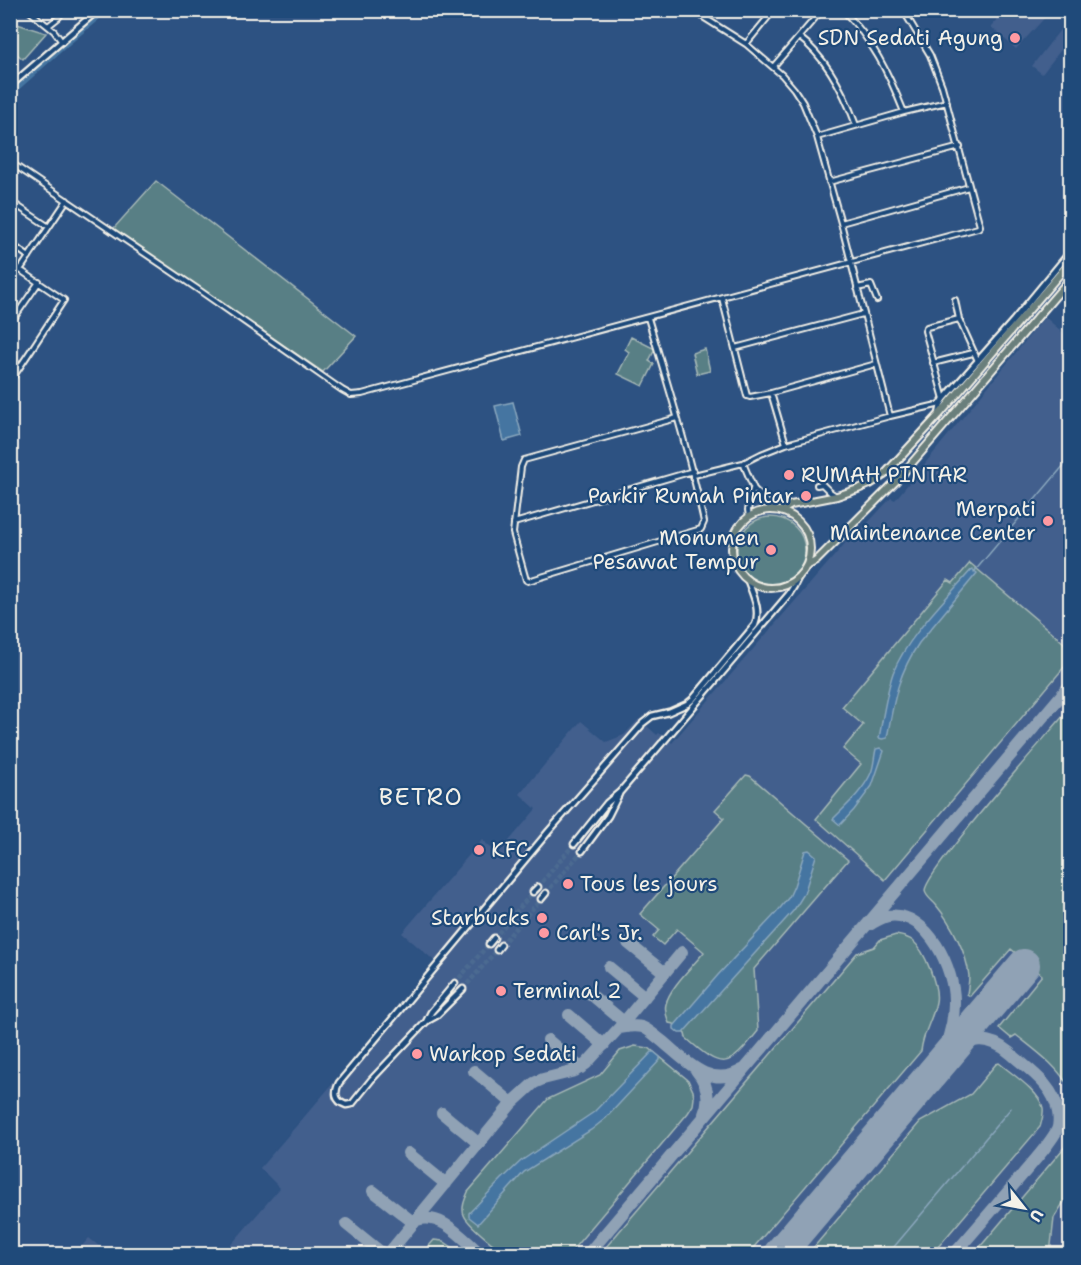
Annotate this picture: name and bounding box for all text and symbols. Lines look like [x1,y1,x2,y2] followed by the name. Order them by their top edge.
[818,24,1003,52] place label: SDN Sedati Agung
[1008,31,1022,45] marker: SDN Sedati Agung
[801,461,967,489] place label: RUMAH PINTAR
[782,468,796,482] marker: RUMAH PINTAR
[588,482,794,510] place label: Parkir Rumah Pintar
[799,489,813,503] marker: Parkir Rumah Pintar
[830,495,1036,547] place label: Merpati Maintenance Center
[1041,514,1055,528] marker: Merpati Maintenance Center
[593,524,759,576] place label: Monumen Pesawat Tempur
[764,543,778,557] marker: Monumen Pesawat Tempur
[379,781,463,813] district label: BETRO
[491,836,528,864] place label: KFC
[472,843,486,857] marker: KFC
[580,870,718,898] place label: Tous les jours
[561,877,575,891] marker: Tous les jours
[431,904,530,932] place label: Starbucks
[535,911,549,925] marker: Starbucks
[556,919,643,947] place label: Carl's Jr.
[537,926,551,940] marker: Carl's Jr.
[513,977,622,1005] place label: Terminal 2
[494,984,508,998] marker: Terminal 2
[429,1040,577,1068] place label: Warkop Sedati
[410,1047,424,1061] marker: Warkop Sedati
[994,1178,1054,1238] north arrow
[1025,1205,1048,1226] text: U

